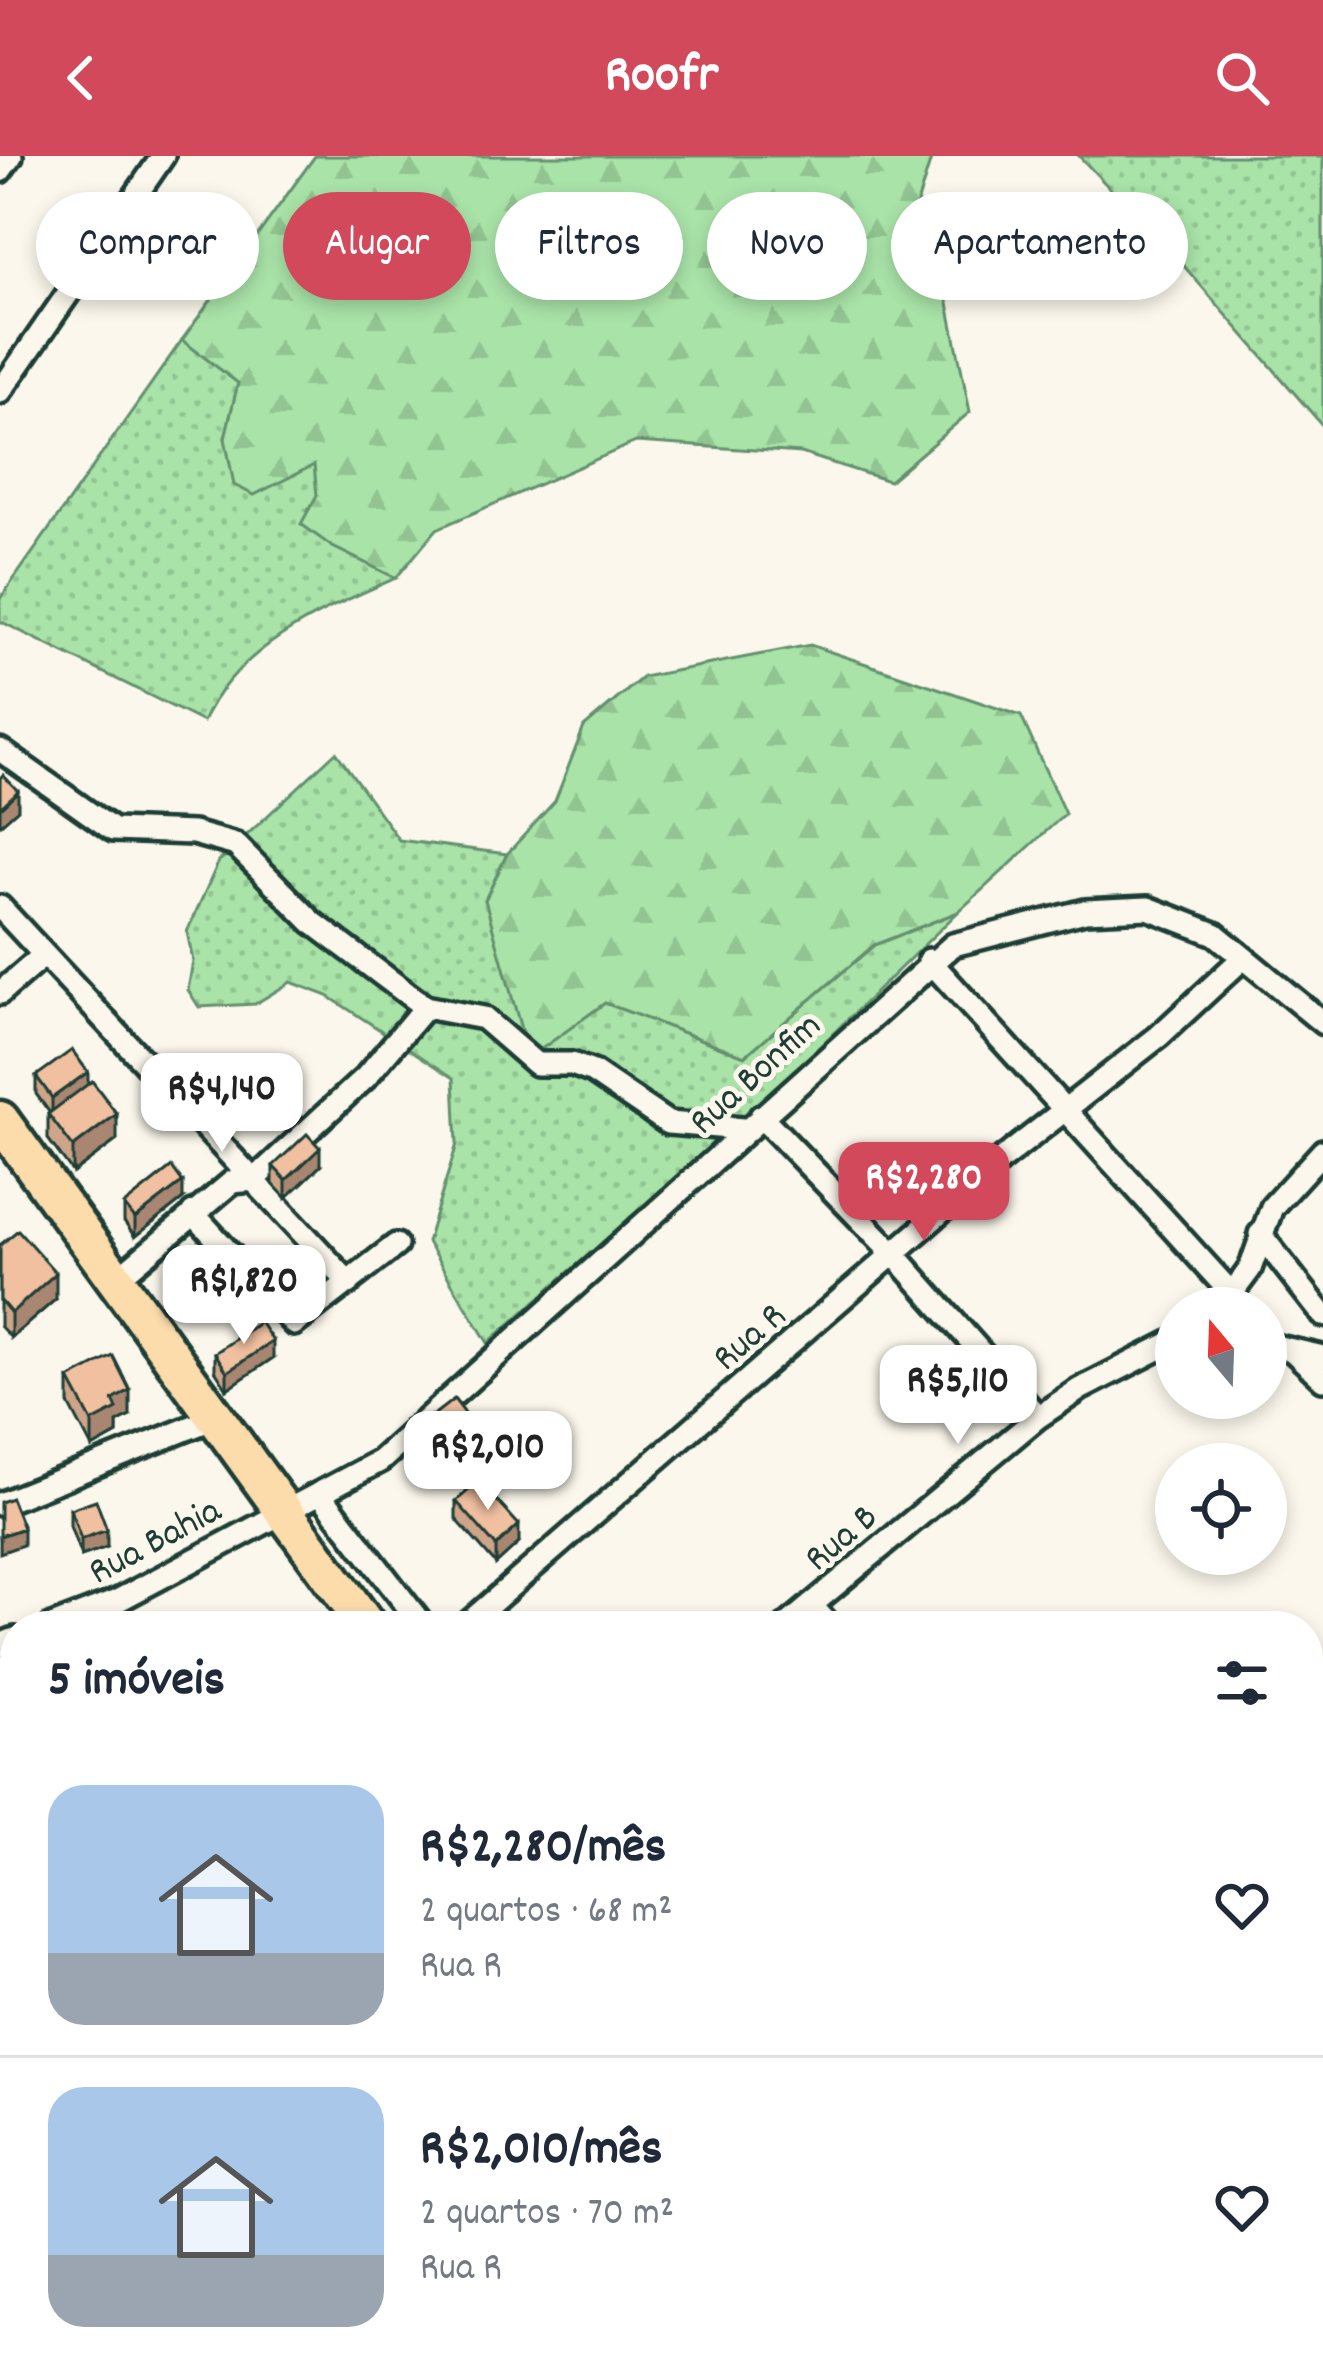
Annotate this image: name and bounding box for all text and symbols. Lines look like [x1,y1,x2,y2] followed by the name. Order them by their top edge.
[605,40,718,117] text: Roofr
[48,45,114,111] icon: back
[1209,45,1275,111] icon: search
[36,192,259,300] chip: Comprar
[283,192,471,300] chip: Alugar
[495,192,683,300] chip: Filtros
[707,192,867,300] chip: Novo
[891,192,1188,300] chip: Apartamento
[679,1001,836,1150] street label: Rua Bonfim
[111,1053,333,1155] pin: R$4,140
[168,1064,276,1119] text: R$4,140
[813,1142,1035,1244] pin: R$2,280
[865,1153,983,1208] text: R$2,280
[133,1245,355,1347] pin: R$1,820
[190,1256,298,1311] text: R$1,820
[1155,1287,1287,1419] north arrow
[1155,1287,1287,1575] map controls
[702,1291,800,1387] street label: Rua R
[847,1345,1069,1447] pin: R$5,110
[907,1356,1009,1411] text: R$5,110
[377,1411,599,1513] pin: R$2,010
[431,1422,545,1477] text: R$2,010
[1155,1443,1287,1575] button: locate
[80,1486,233,1602] street label: Rua Bahia
[794,1493,892,1587] street label: Rua B
[48,1647,225,1719] text: 5 imóveis
[1209,1650,1275,1716] icon: filters
[420,1814,666,1886] text: R$2,280/mês
[144,1833,288,1977] icon: home
[1209,1872,1275,1938] icon: heart
[420,1886,673,1941] text: 2 quartos · 68 m²
[420,1941,502,1996] text: Rua R
[420,2116,662,2188] text: R$2,010/mês
[144,2135,288,2279] icon: home
[1209,2174,1275,2240] icon: heart
[420,2188,674,2243] text: 2 quartos · 70 m²
[420,2243,502,2298] text: Rua R

